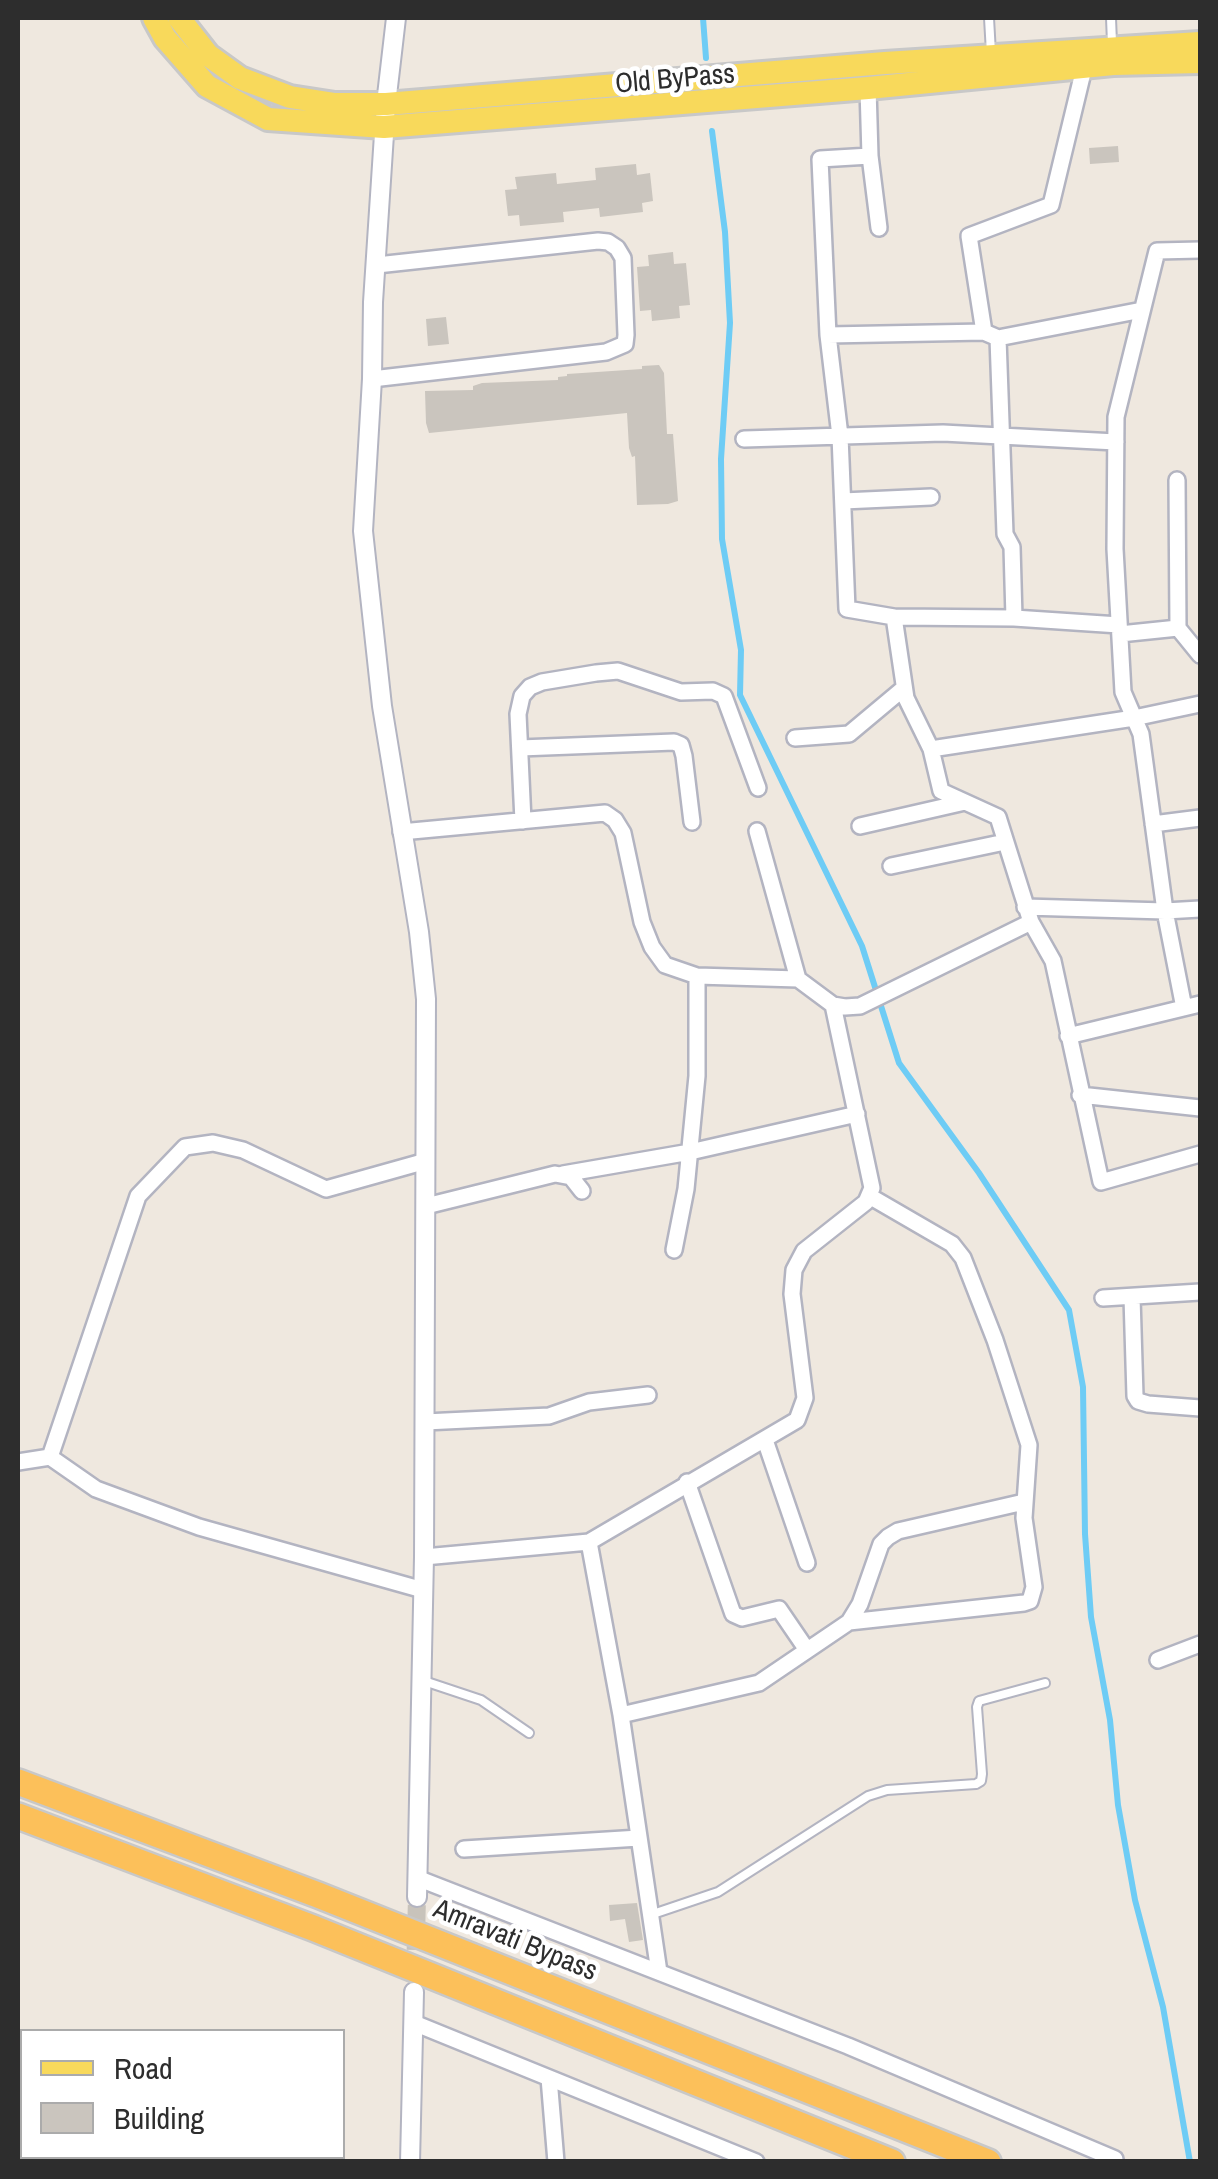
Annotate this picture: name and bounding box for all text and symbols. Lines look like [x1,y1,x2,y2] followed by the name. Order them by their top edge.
[614,58,736,102] street label: Old ByPass
[428,1893,602,1989] street label: Amravati Bypass
[20,2029,345,2159] legend
[114,2048,173,2088] text: Road
[114,2098,204,2138] text: Building

